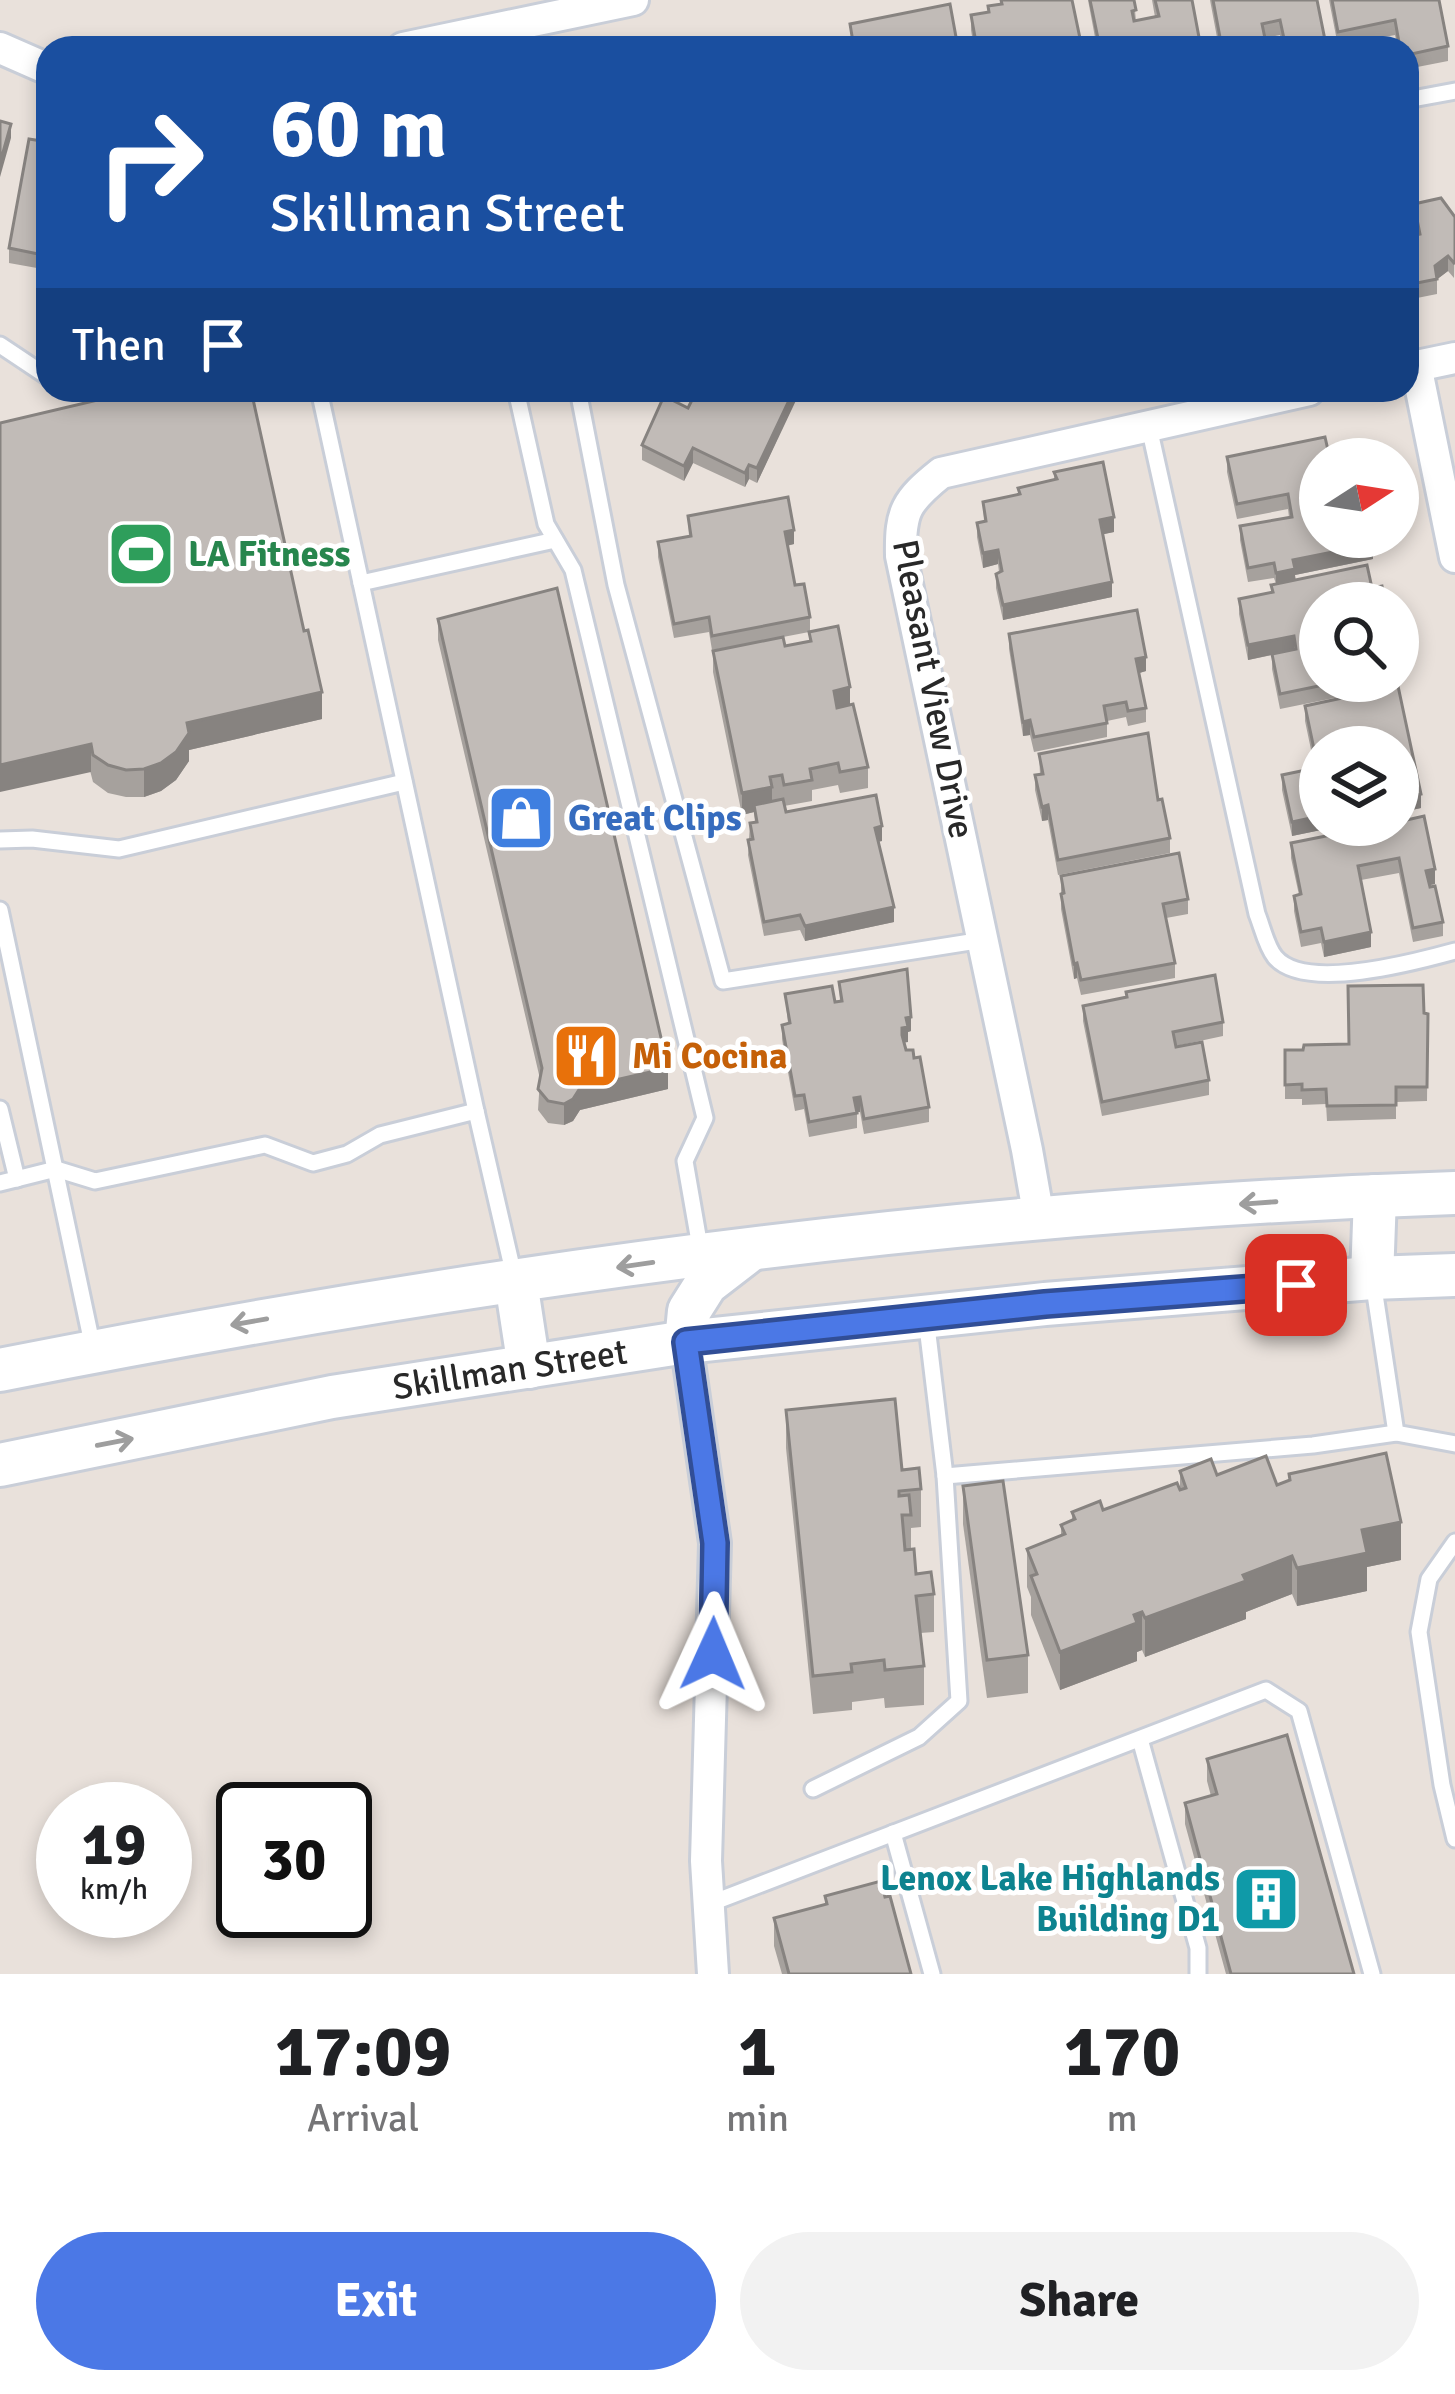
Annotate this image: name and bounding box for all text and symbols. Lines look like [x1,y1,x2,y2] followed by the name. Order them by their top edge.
[270,77,447,181] text: 60 m
[72,84,228,240] icon: right
[270,180,625,247] text: Skillman Street
[190,312,256,378] icon: arrive
[72,318,166,373] text: Then
[1299,438,1419,558] north arrow
[1299,438,1419,846] map controls
[106,519,176,589] sports icon: LA Fitness
[188,532,351,577] place label: LA Fitness
[882,536,984,842] street label: Pleasant View Drive
[1299,582,1419,702] button: search
[1299,726,1419,846] button: layers
[486,783,556,853] shop icon: Great Clips
[568,796,742,841] place label: Great Clips
[551,1021,621,1091] restaurant icon: Mi Cocina
[632,1034,788,1079] place label: Mi Cocina
[1239,1192,1278,1215] one-way arrow
[1245,1234,1347,1336] pin
[1263,1252,1329,1318] icon: arrive
[616,1254,655,1277] one-way arrow
[230,1312,269,1335] one-way arrow
[390,1329,630,1410] street label: Skillman Street
[95,1429,133,1452] one-way arrow
[650,1591,776,1717] position arrow
[216,1782,372,1938] speed limit sign: 30
[82,1808,146,1882] text: 19
[880,1856,1220,1942] place label: Lenox Lake Highlands Building D1
[1231,1864,1301,1934] building icon: Lenox Lake Highlands Building D1
[80,1871,148,1908] text: km/h
[275,2007,451,2096] text: 17:09
[738,2007,777,2096] text: 1
[1064,2007,1180,2096] text: 170
[307,2094,419,2142] text: Arrival
[726,2094,789,2142] text: min
[1106,2094,1138,2142] text: m
[36,2232,716,2370] button: Exit
[740,2232,1419,2370] button: Share

